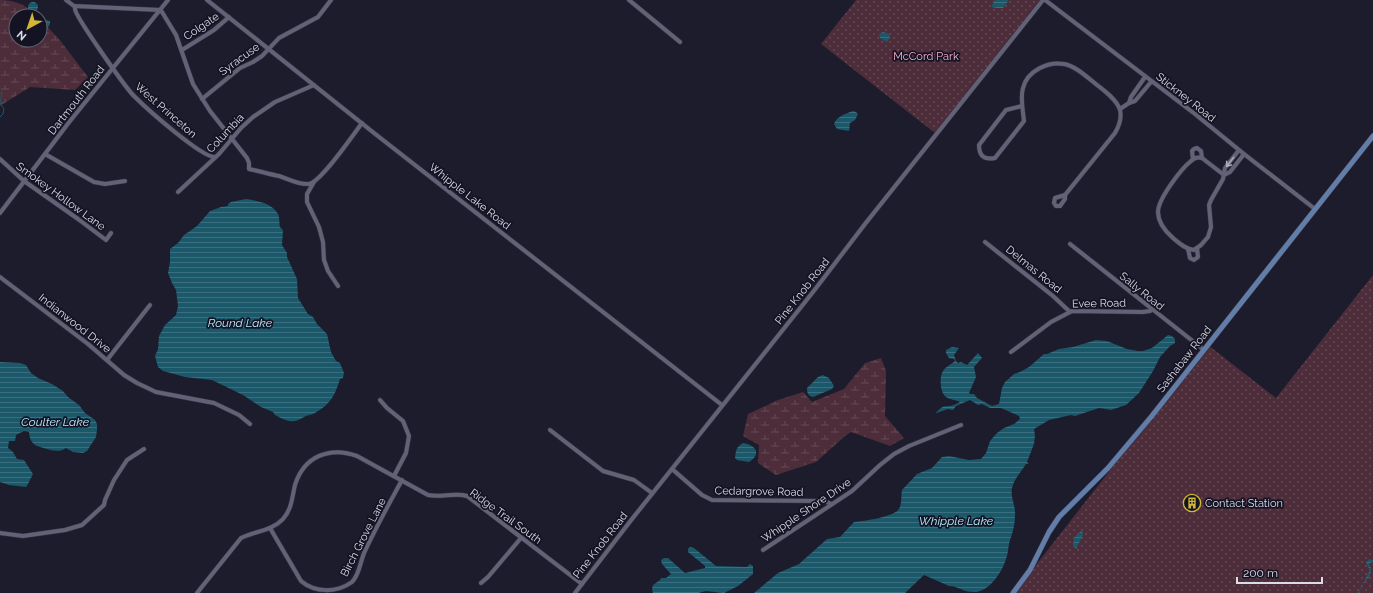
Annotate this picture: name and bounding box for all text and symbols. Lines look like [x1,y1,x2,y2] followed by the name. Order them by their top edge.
[8,8,48,48] north arrow
[181,10,222,43] street label: Colgate
[14,28,29,43] text: N
[217,40,262,78] street label: Syracuse
[893,50,959,63] park label: McCord Park
[45,63,107,137] street label: Dartmouth Road
[1153,70,1218,125] street label: Stickney Road
[132,80,199,141] street label: West Princeton
[204,111,247,156] street label: Columbia
[1225,156,1234,167] one-way arrow
[14,160,108,234] street label: Smokey Hollow Lane
[426,161,513,232] street label: Whipple Lake Road
[1003,243,1064,296] street label: Delmas Road
[772,255,833,327] street label: Pine Knob Road
[1117,270,1167,313] street label: Sally Road
[36,291,114,356] street label: Indianwood Drive
[1072,297,1126,310] street label: Evee Road
[208,316,273,330] water label: Round Lake
[1154,323,1214,395] street label: Sashabaw Road
[21,415,90,429] water label: Coulter Lake
[759,475,854,545] street label: Whipple Shore Drive
[715,484,804,499] street label: Cedargrove Road
[467,486,544,547] street label: Ridge Trail South
[1182,493,1202,513] building icon: Contact Station
[338,495,389,579] street label: Birch Grove Lane
[1205,497,1283,510] place label: Contact Station
[570,509,631,581] street label: Pine Knob Road
[919,514,994,528] water label: Whipple Lake
[1237,559,1322,585] scale bar
[1243,566,1278,580] text: 200 m

